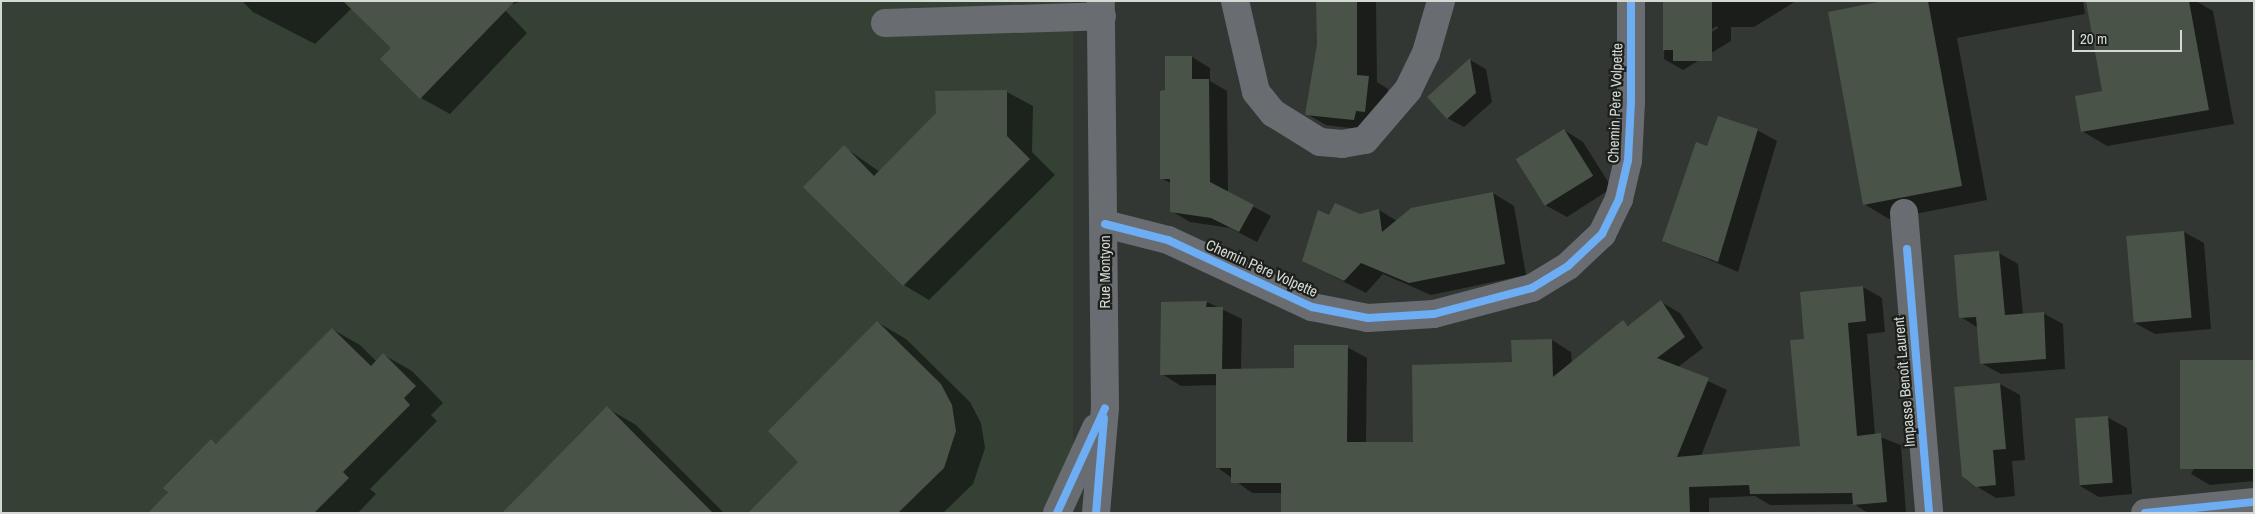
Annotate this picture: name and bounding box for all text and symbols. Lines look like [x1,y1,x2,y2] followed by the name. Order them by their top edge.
[2075,20,2185,52] scale bar
[2080,28,2107,49] text: 20 m
[1604,43,1626,163] street label: Chemin Père Volpette
[1096,235,1114,309] street label: Rue Montyon
[1203,235,1321,301] street label: Chemin Père Volpette
[1889,316,1919,448] street label: Impasse Benoît Laurent

